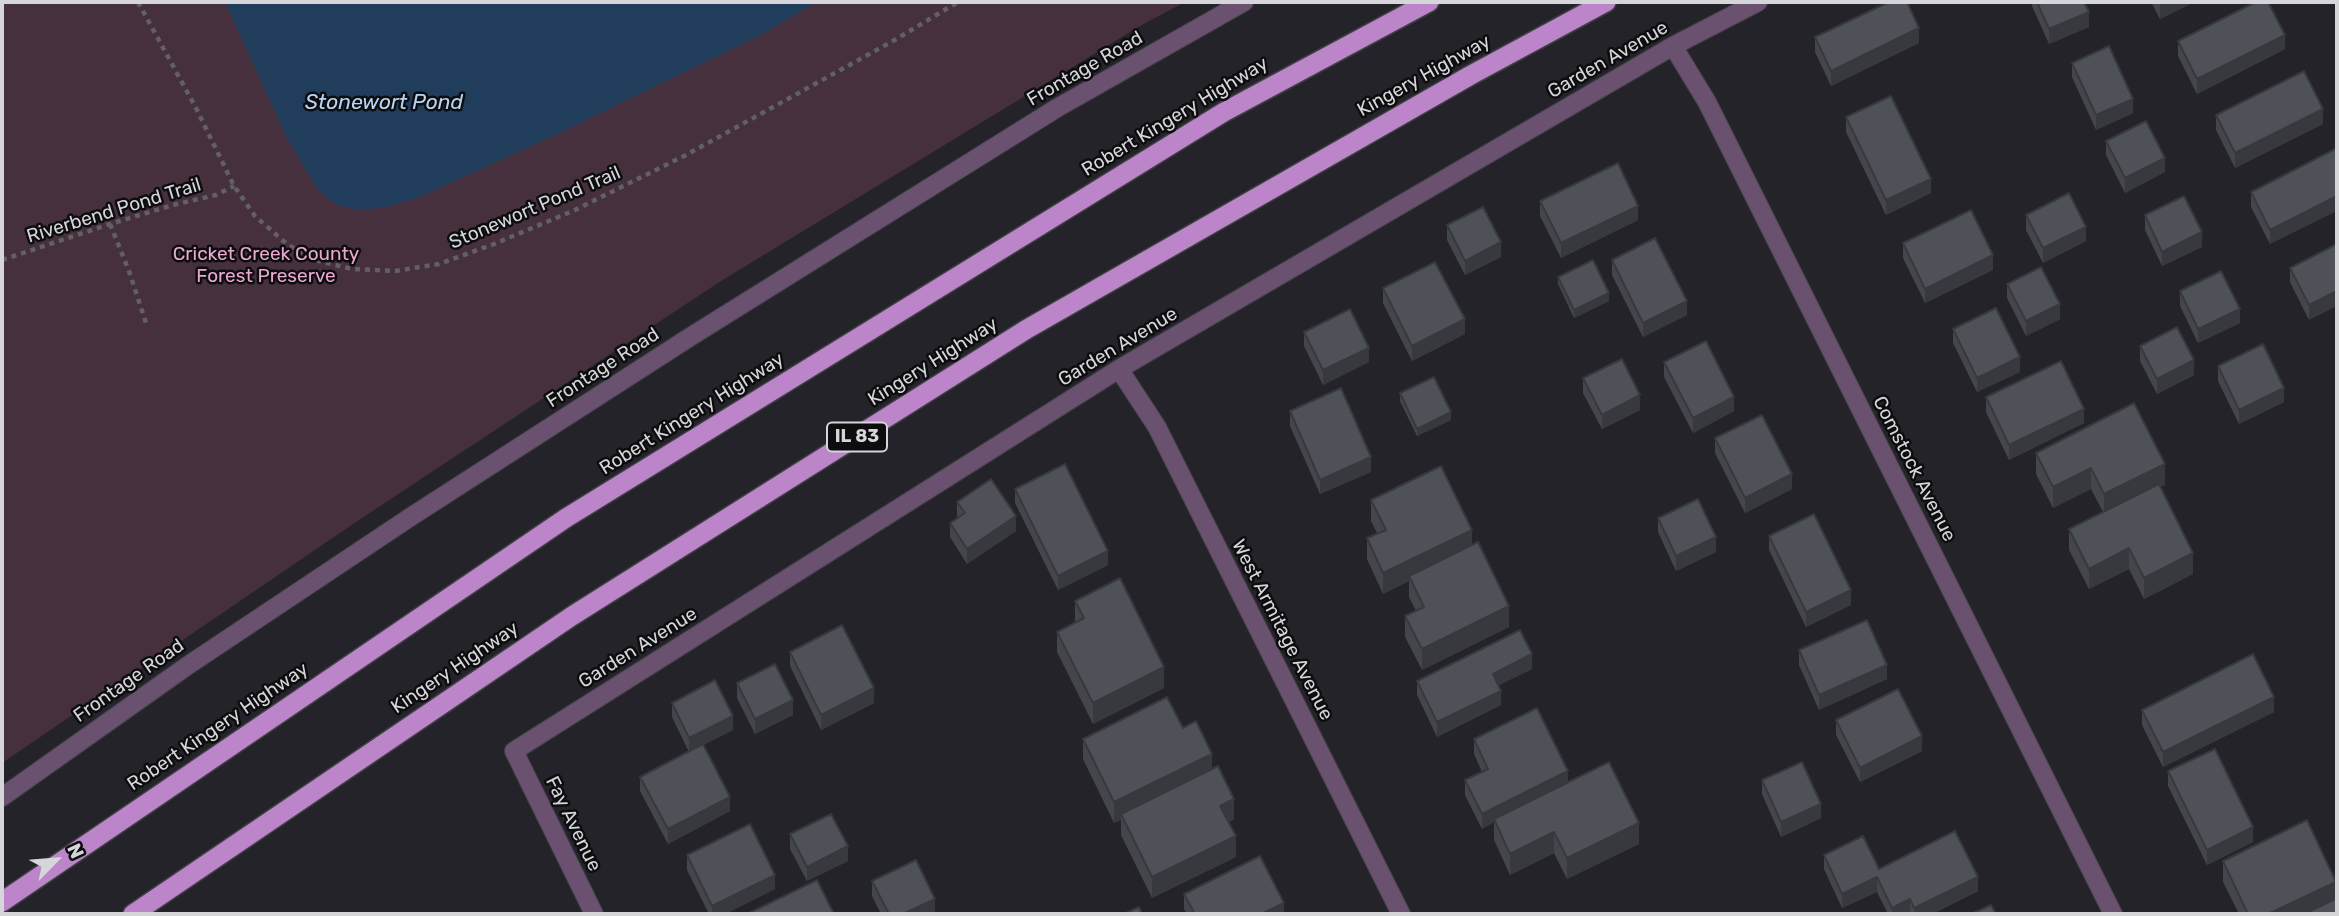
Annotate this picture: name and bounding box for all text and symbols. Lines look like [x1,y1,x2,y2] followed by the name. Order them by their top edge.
[1544,16,1672,104] street label: Garden Avenue
[1023,27,1147,111] street label: Frontage Road
[1354,30,1494,122] street label: Kingery Highway
[1078,52,1272,182] street label: Robert Kingery Highway
[305,90,463,116] water label: Stonewort Pond
[446,162,624,254] street label: Stonewort Pond Trail
[24,174,204,248] street label: Riverbend Pond Trail
[173,244,359,288] park label: Cricket Creek County Forest Preserve
[1054,302,1182,392] street label: Garden Avenue
[864,313,1002,411] street label: Kingery Highway
[542,323,664,413] street label: Frontage Road
[596,348,788,480] street label: Robert Kingery Highway
[1868,393,1960,545] street label: Comstock Avenue
[827,422,887,452] road number: IL 83
[1226,536,1338,724] street label: West Armitage Avenue
[575,603,701,693] street label: Garden Avenue
[387,617,523,719] street label: Kingery Highway
[69,634,189,728] street label: Frontage Road
[123,658,313,796] street label: Robert Kingery Highway
[540,773,606,875] street label: Fay Avenue
[21,825,91,895] north arrow
[62,840,89,862] text: N

